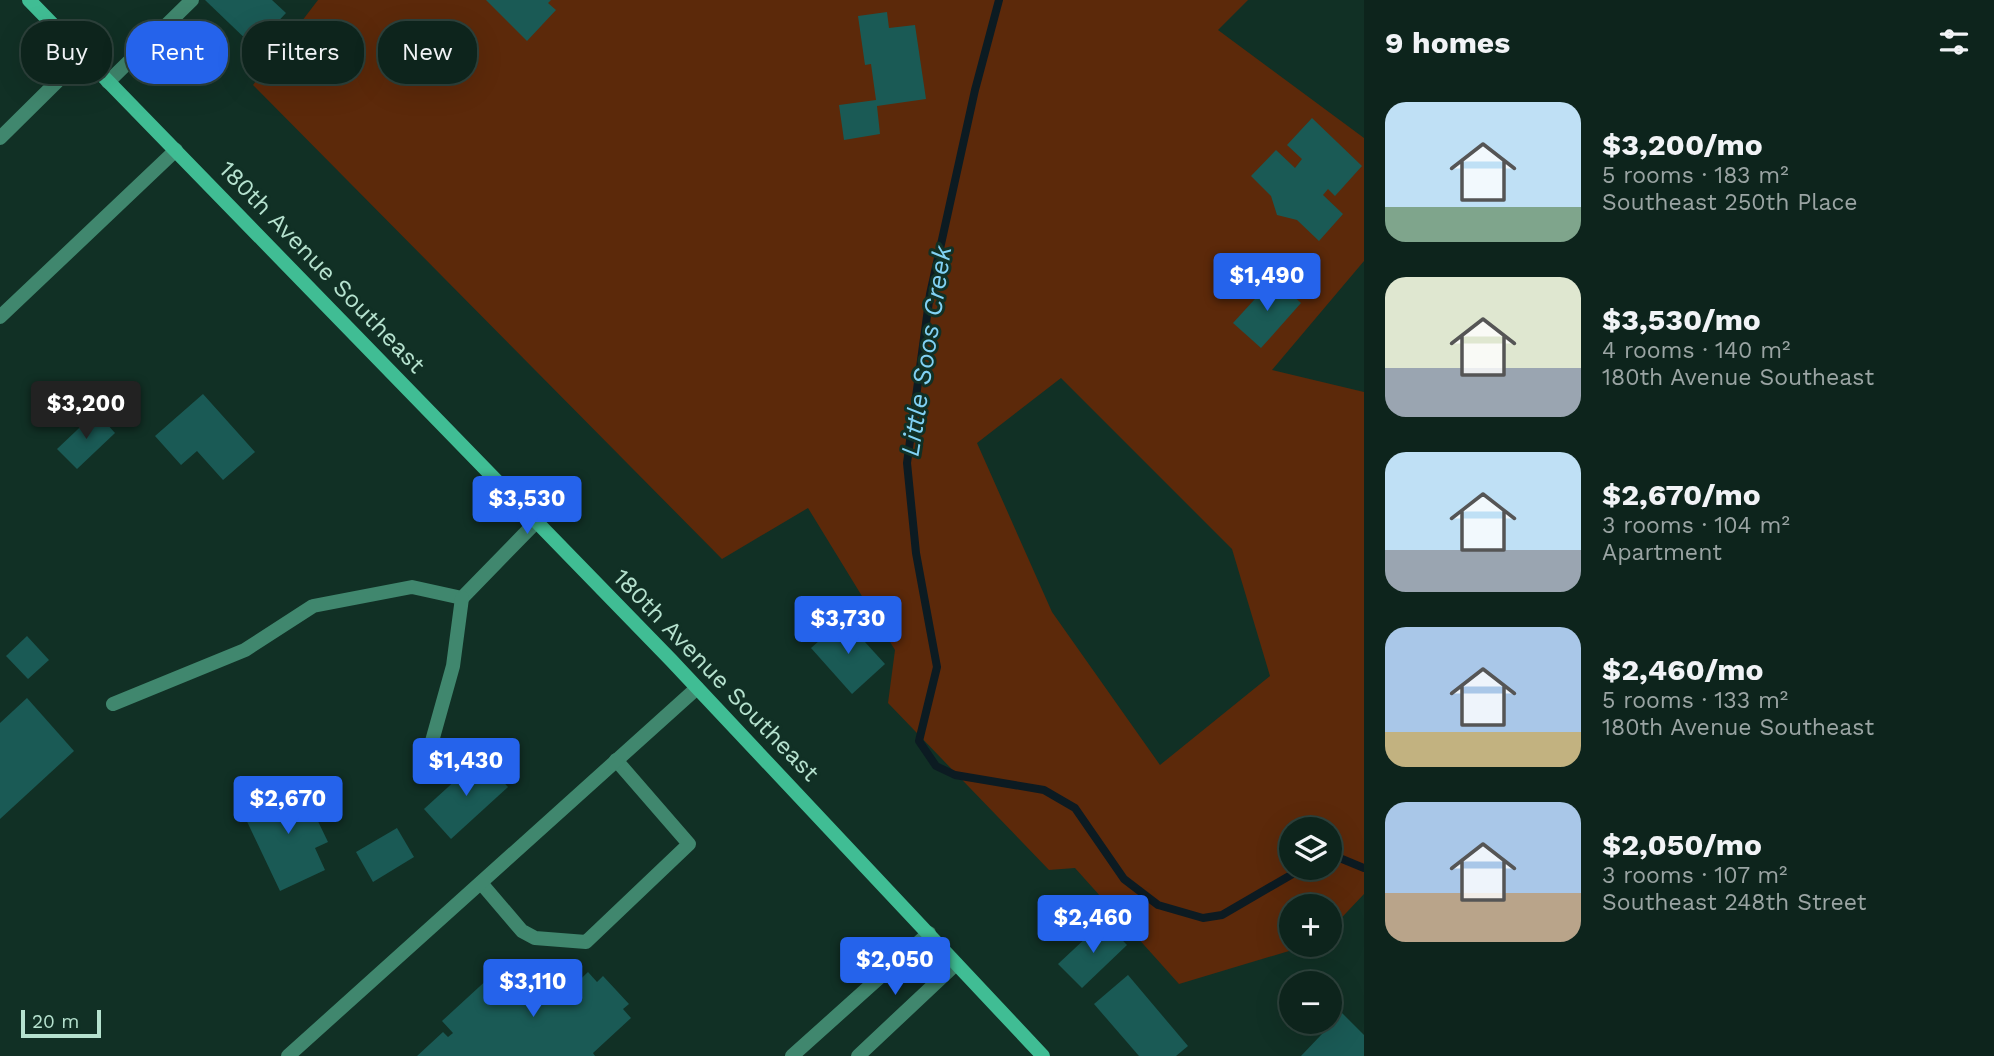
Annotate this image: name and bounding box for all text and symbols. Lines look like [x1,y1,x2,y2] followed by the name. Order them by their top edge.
[21,21,112,84] chip: Buy
[126,21,228,84] chip: Rent
[242,21,364,84] chip: Filters
[378,21,477,84] chip: New
[1935,23,1973,61] icon: filters
[1385,25,1510,60] text: 9 homes
[1602,127,1763,162] text: $3,200/mo
[1441,130,1525,214] icon: home
[213,155,431,379] street label: 180th Avenue Southeast
[1602,162,1789,189] text: 5 rooms · 183 m²
[1602,189,1858,216] text: Southeast 250th Place
[895,243,958,458] water label: Little Soos Creek
[1210,254,1324,313] pin: $1,490
[1229,262,1305,289] text: $1,490
[1602,302,1761,337] text: $3,530/mo
[1441,305,1525,389] icon: home
[1602,337,1790,364] text: 4 rooms · 140 m²
[1602,364,1874,391] text: 180th Avenue Southeast
[29,382,143,441] pin: $3,200
[47,390,125,417] text: $3,200
[470,476,584,536] pin: $3,530
[1602,477,1761,512] text: $2,670/mo
[1441,480,1525,564] icon: home
[489,485,565,512] text: $3,530
[1602,512,1790,539] text: 3 rooms · 104 m²
[1602,539,1722,566] text: Apartment
[607,563,825,787] street label: 180th Avenue Southeast
[791,596,905,656] pin: $3,730
[811,605,885,632] text: $3,730
[1602,652,1763,687] text: $2,460/mo
[1441,655,1525,739] icon: home
[1602,687,1788,714] text: 5 rooms · 133 m²
[1602,714,1874,741] text: 180th Avenue Southeast
[409,738,523,798] pin: $1,430
[429,747,503,774] text: $1,430
[231,776,345,836] pin: $2,670
[250,785,326,812] text: $2,670
[1279,817,1342,1034] map controls
[1279,817,1342,880] button: layers
[1602,827,1762,862] text: $2,050/mo
[1441,830,1525,914] icon: home
[1602,862,1788,889] text: 3 rooms · 107 m²
[1602,889,1866,916] text: Southeast 248th Street
[1279,894,1342,957] button: +
[1036,895,1150,955] pin: $2,460
[1054,904,1132,931] text: $2,460
[838,937,952,997] pin: $2,050
[856,946,934,973] text: $2,050
[476,960,590,1019] pin: $3,110
[499,968,567,995] text: $3,110
[1279,971,1342,1034] button: −
[21,1007,102,1039] scale bar
[32,1010,79,1033] text: 20 m

